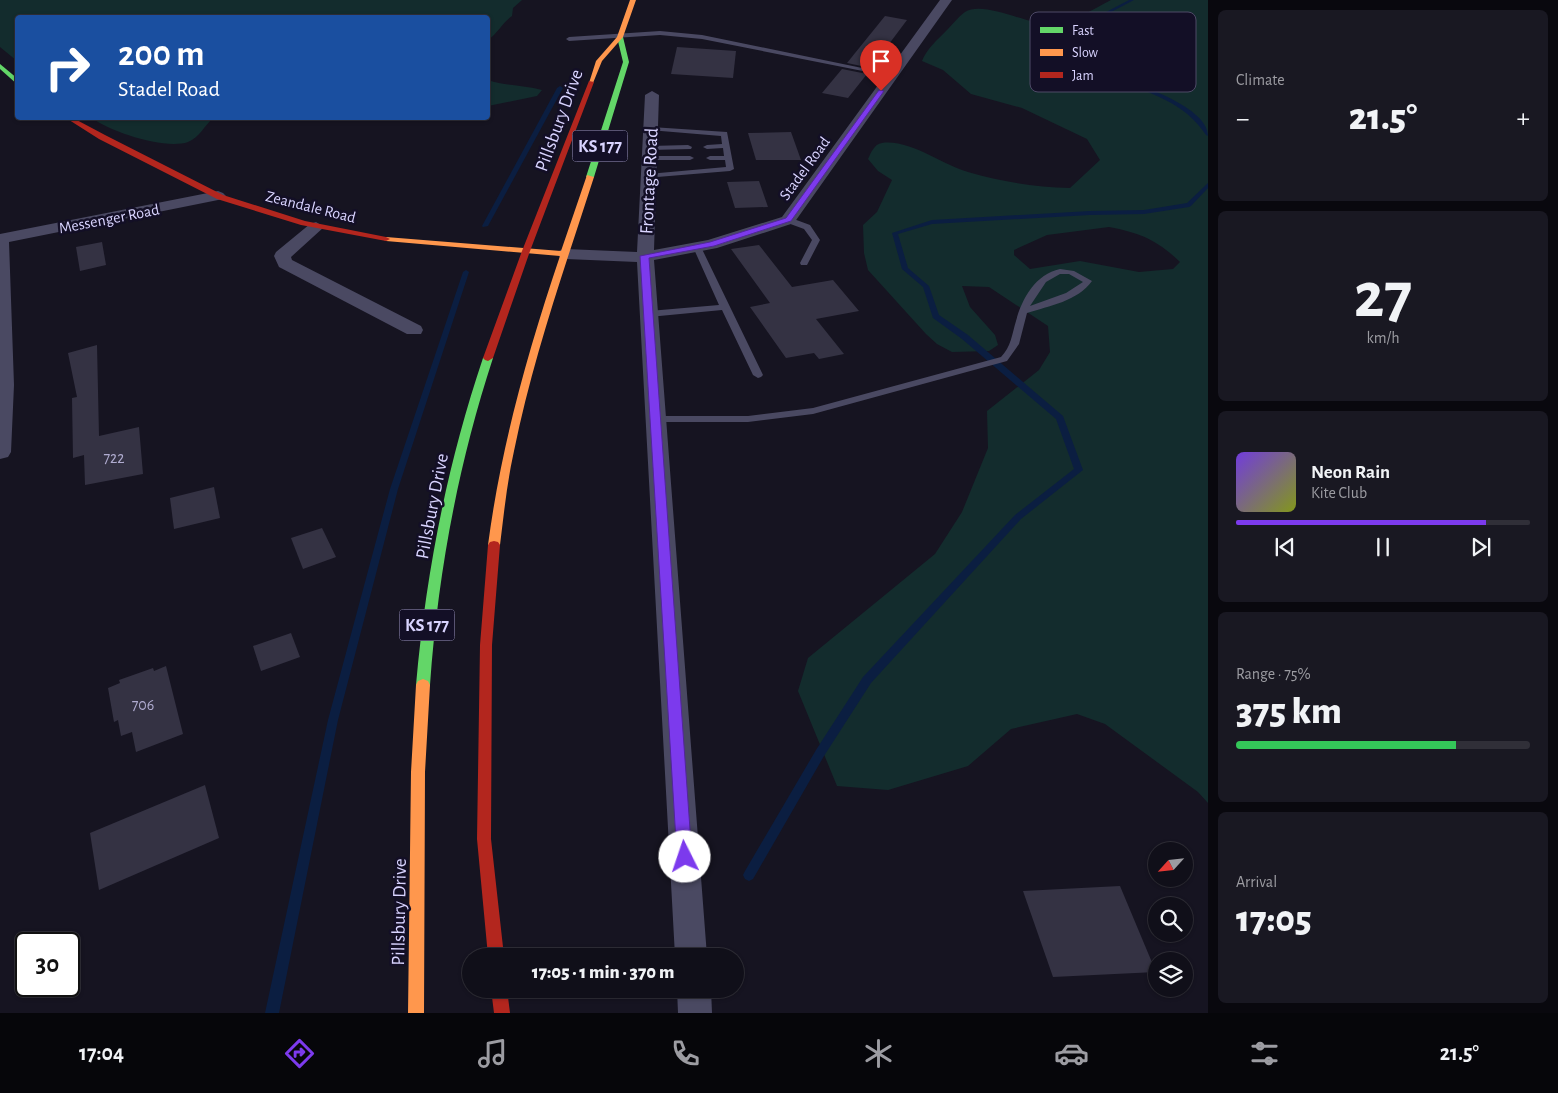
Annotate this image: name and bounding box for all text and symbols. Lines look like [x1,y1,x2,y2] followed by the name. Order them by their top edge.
[1030,12,1196,92] legend
[1072,24,1094,38] text: Fast
[35,35,100,100] icon: right
[118,37,205,72] text: 200 m
[860,40,902,91] pin
[1072,46,1099,60] text: Slow
[867,47,895,75] icon: arrive
[532,67,587,174] street label: Pillsbury Drive
[1072,69,1094,83] text: Jam
[1236,72,1285,88] text: Climate
[118,78,220,100] text: Stadel Road
[1349,99,1417,137] text: 21.5°
[1236,105,1249,133] text: −
[1517,105,1530,133] text: +
[637,127,662,235] street label: Frontage Road
[572,130,628,162] road number: KS 177
[777,134,833,203] street label: Stadel Road
[264,188,358,226] street label: Zeandale Road
[58,201,161,237] street label: Messenger Road
[1354,264,1412,329] text: 27
[1366,330,1400,346] text: km/h
[103,450,125,466] house number: 722
[413,452,452,561] street label: Pillsbury Drive
[1311,463,1390,482] text: Neon Rain
[1311,485,1367,501] text: Kite Club
[1271,533,1299,561] icon: previous
[1369,533,1397,561] icon: pause
[1467,533,1495,561] icon: next
[400,610,454,640] road number: KS 177
[1236,666,1311,682] text: Range · 75%
[1236,693,1342,731] text: 375 km
[132,697,154,713] house number: 706
[658,830,710,882] position arrow
[1148,842,1192,888] north arrow
[1148,842,1193,997] map controls
[389,858,410,966] street label: Pillsbury Drive
[1236,874,1277,890] text: Arrival
[1148,897,1193,942] button: search
[1236,901,1312,939] text: 17:05
[15,932,80,997] speed limit sign: 30
[1148,952,1193,997] button: layers
[532,963,674,982] text: 17:05 · 1 min · 370 m
[282,1036,317,1071] icon: directions
[475,1036,510,1071] icon: music
[668,1036,703,1071] icon: phone
[861,1036,896,1071] icon: climate
[1054,1036,1089,1071] icon: car
[1247,1036,1282,1071] icon: filters
[79,1042,124,1064] text: 17:04
[1440,1042,1479,1064] text: 21.5°

